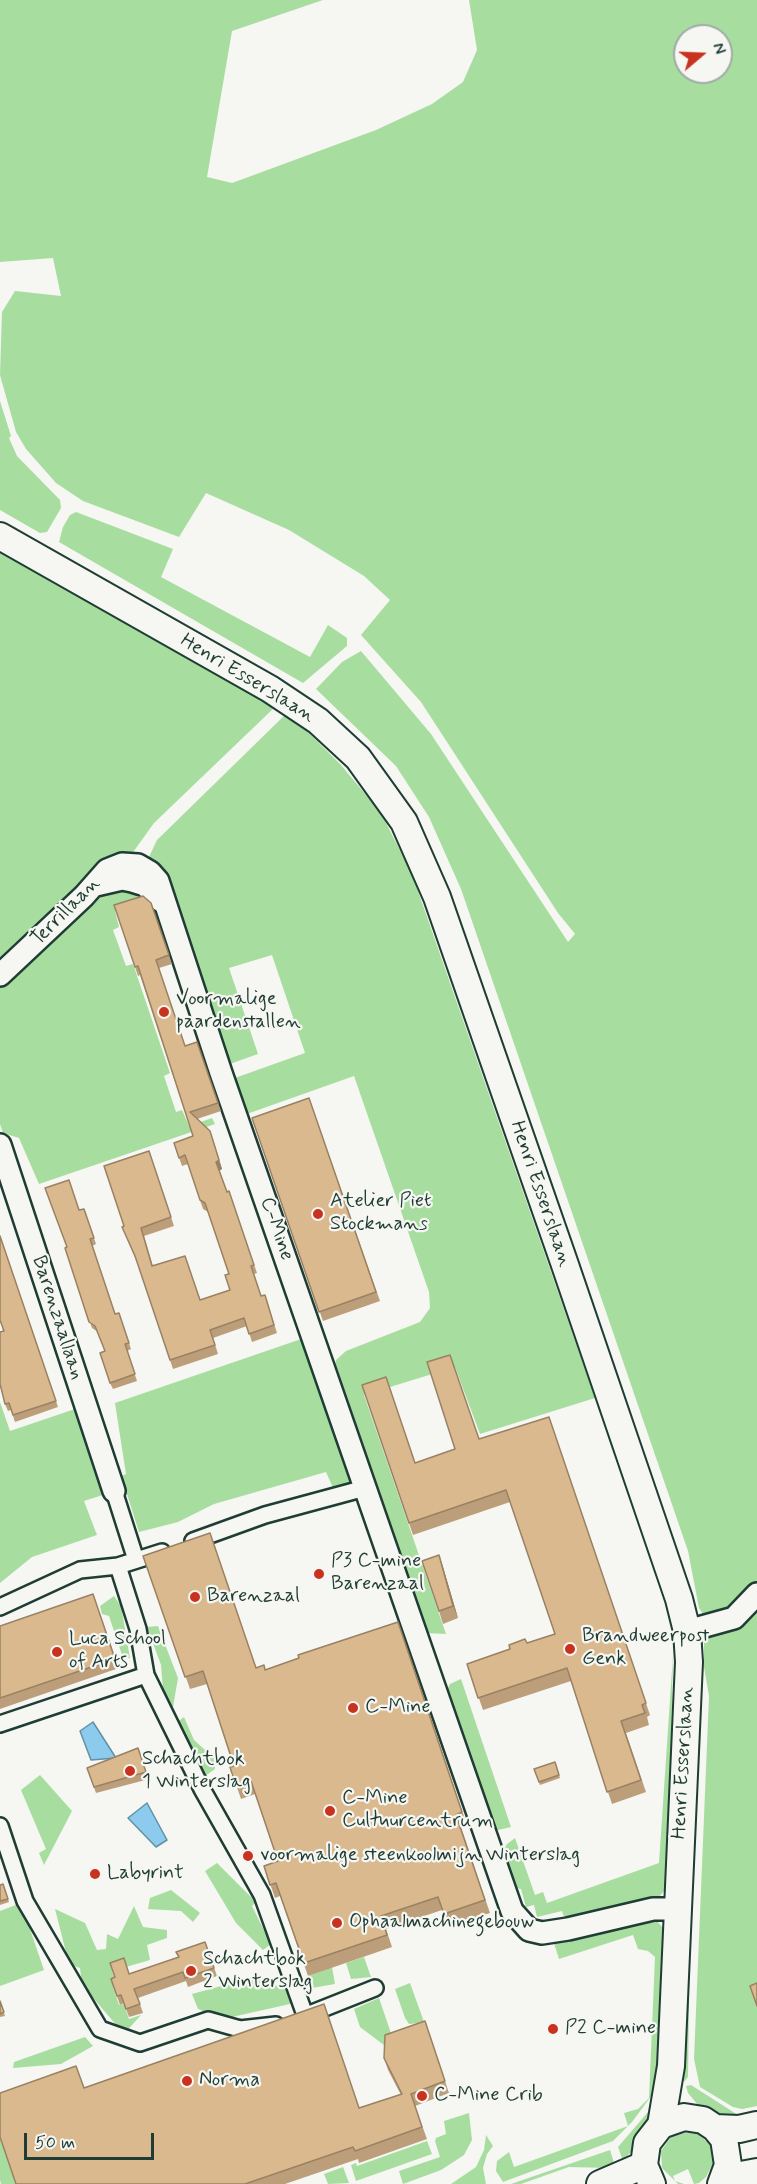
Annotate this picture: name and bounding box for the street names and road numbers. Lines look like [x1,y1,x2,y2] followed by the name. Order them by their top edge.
[175,629,319,729] street label: Henri Esserslaan
[26,872,106,952] street label: Terrillaan
[504,1118,576,1270] street label: Henri Esserslaan
[254,1194,298,1264] street label: C-Mine
[26,1253,88,1383] street label: Barenzaallaan
[668,1686,700,1840] street label: Henri Esserslaan

